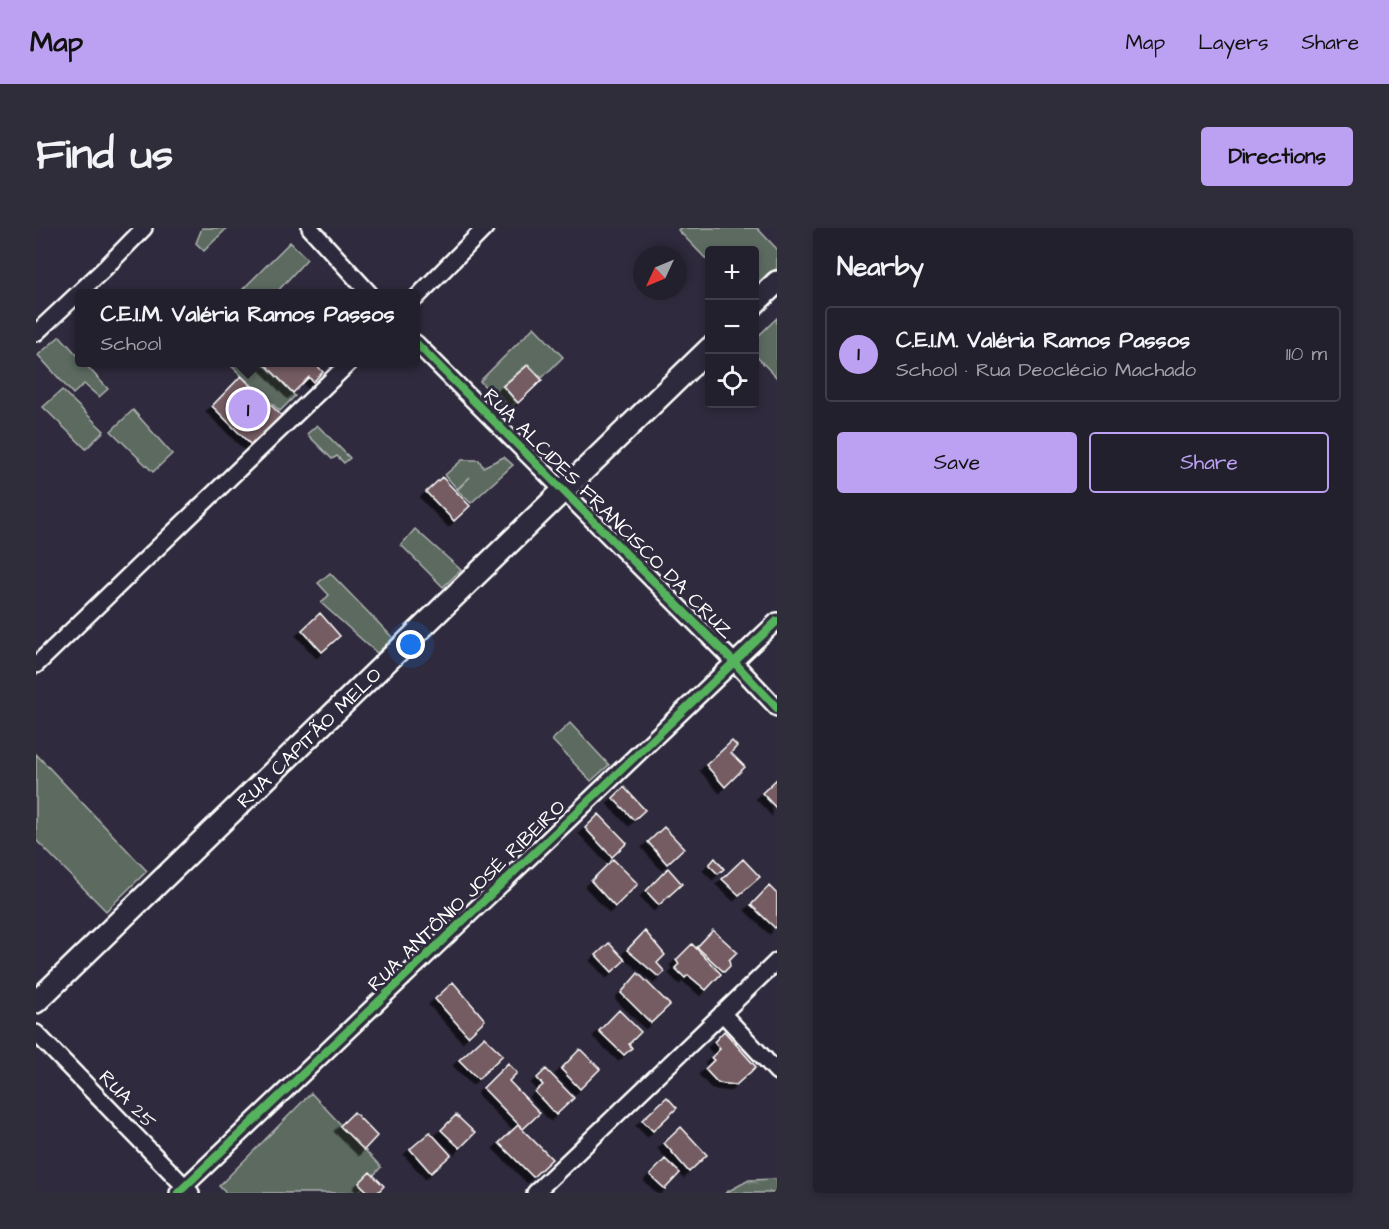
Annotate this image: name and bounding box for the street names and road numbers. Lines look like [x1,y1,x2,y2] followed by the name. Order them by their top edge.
[477,382,740,645] street label: RUA ALCIDES FRANCISCO DA CRUZ
[231,661,388,815] street label: RUA CAPITÃO MELO
[362,794,572,998] street label: RUA ANTÔNIO JOSÉ RIBEIRO
[92,1064,162,1135] street label: RUA 25

